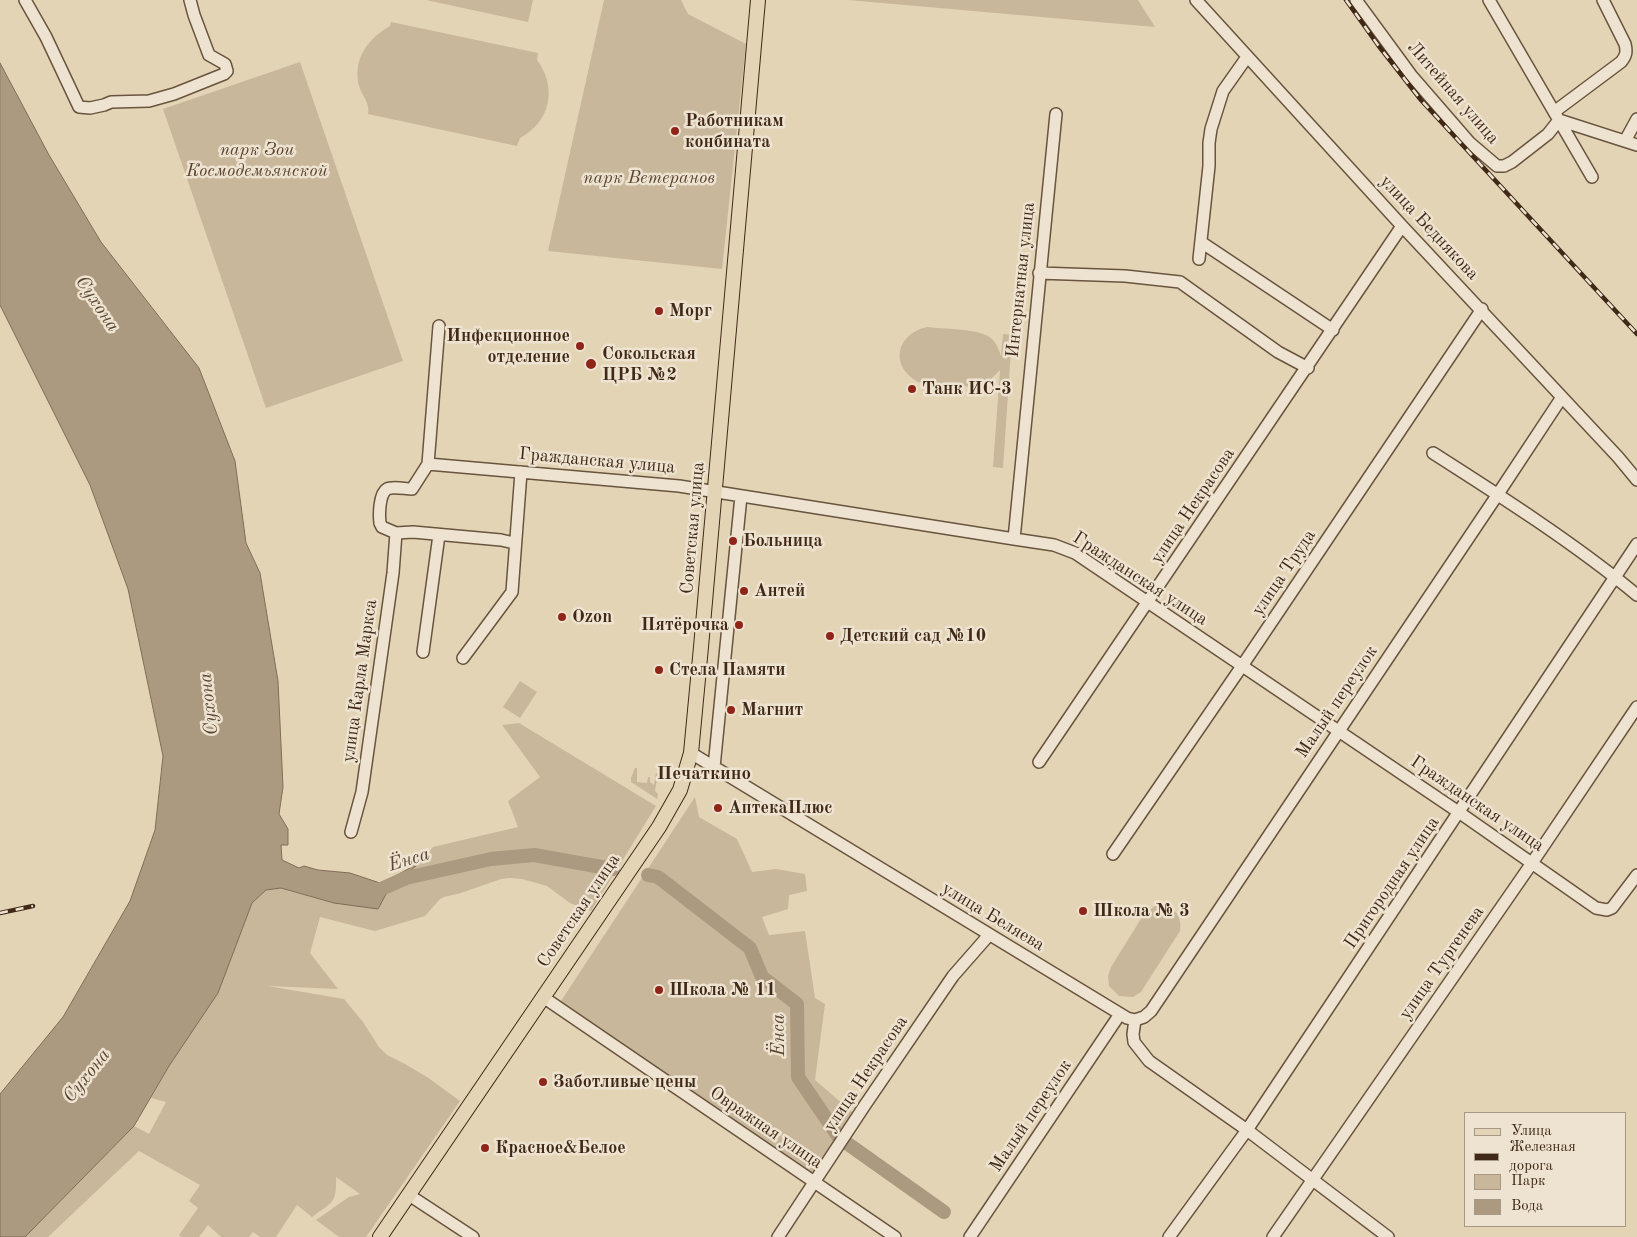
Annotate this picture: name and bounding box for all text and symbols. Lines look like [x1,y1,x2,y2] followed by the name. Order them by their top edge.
[1402,37,1504,149] street label: Литейная улица
[685,110,784,152] place label: Работникам конбината
[669,125,681,137] marker: Работникам конбината
[186,139,328,182] park label: парк Зои Космодемьянской
[583,167,715,189] park label: парк Ветеранов
[1375,171,1483,285] street label: улица Беднякова
[1002,201,1040,359] street label: Интернатная улица
[70,272,124,336] water label: Сухона
[669,300,712,322] place label: Морг
[653,305,665,317] marker: Морг
[446,325,570,368] place label: Инфекционное отделение
[574,340,586,352] marker: Инфекционное отделение
[602,343,696,386] place label: Сокольская ЦРБ №2
[584,357,598,371] marker: Сокольская ЦРБ №2
[922,378,1012,400] place label: Танк ИС-3
[906,383,918,395] marker: Танк ИС-3
[518,443,676,479] street label: Гражданская улица
[1146,444,1240,568] street label: улица Некрасова
[676,461,710,595] street label: Советская улица
[1247,526,1321,620] street label: улица Труда
[1068,527,1212,631] street label: Гражданская улица
[743,530,823,552] place label: Больница
[727,535,739,547] marker: Больница
[754,580,805,602] place label: Антей
[738,585,750,597] marker: Антей
[338,598,382,764] street label: улица Карла Маркса
[572,606,612,628] place label: Ozon
[556,611,568,623] marker: Ozon
[641,614,729,636] place label: Пятёрочка
[733,619,745,631] marker: Пятёрочка
[840,625,986,647] place label: Детский сад №10
[824,630,836,642] marker: Детский сад №10
[1291,642,1383,762] street label: Малый переулок
[669,659,786,681] place label: Стела Памяти
[653,664,665,676] marker: Стела Памяти
[194,672,224,736] water label: Сухона
[741,699,803,721] place label: Магнит
[725,704,737,716] marker: Магнит
[1406,751,1548,857] street label: Гражданская улица
[657,763,751,785] district label: Печаткино
[728,797,833,819] place label: АптекаПлюс
[712,802,724,814] marker: АптекаПлюс
[1340,813,1444,953] street label: Пригородная улица
[385,843,433,877] water label: Ёнса
[533,850,625,972] street label: Советская улица
[938,878,1048,956] street label: улица Беляева
[1093,900,1190,922] place label: Школа № 3
[1395,902,1489,1024] street label: улица Тургенева
[1077,905,1089,917] marker: Школа № 3
[669,979,776,1001] place label: Школа № 11
[653,984,665,996] marker: Школа № 11
[819,1012,913,1136] street label: улица Некрасова
[768,1014,790,1056] water label: Ёнса
[58,1044,116,1108] water label: Сухона
[985,1056,1077,1176] street label: Малый переулок
[553,1071,696,1093] place label: Заботливые цены
[537,1076,549,1088] marker: Заботливые цены
[705,1082,827,1174] street label: Овражная улица
[1464,1112,1627,1227] legend
[1511,1124,1552,1139] text: Улица
[495,1137,626,1159] place label: Красное&Белое
[1509,1140,1576,1174] text: Железная дорога
[479,1142,491,1154] marker: Красное&Белое
[1511,1174,1546,1189] text: Парк
[1511,1199,1543,1214] text: Вода

